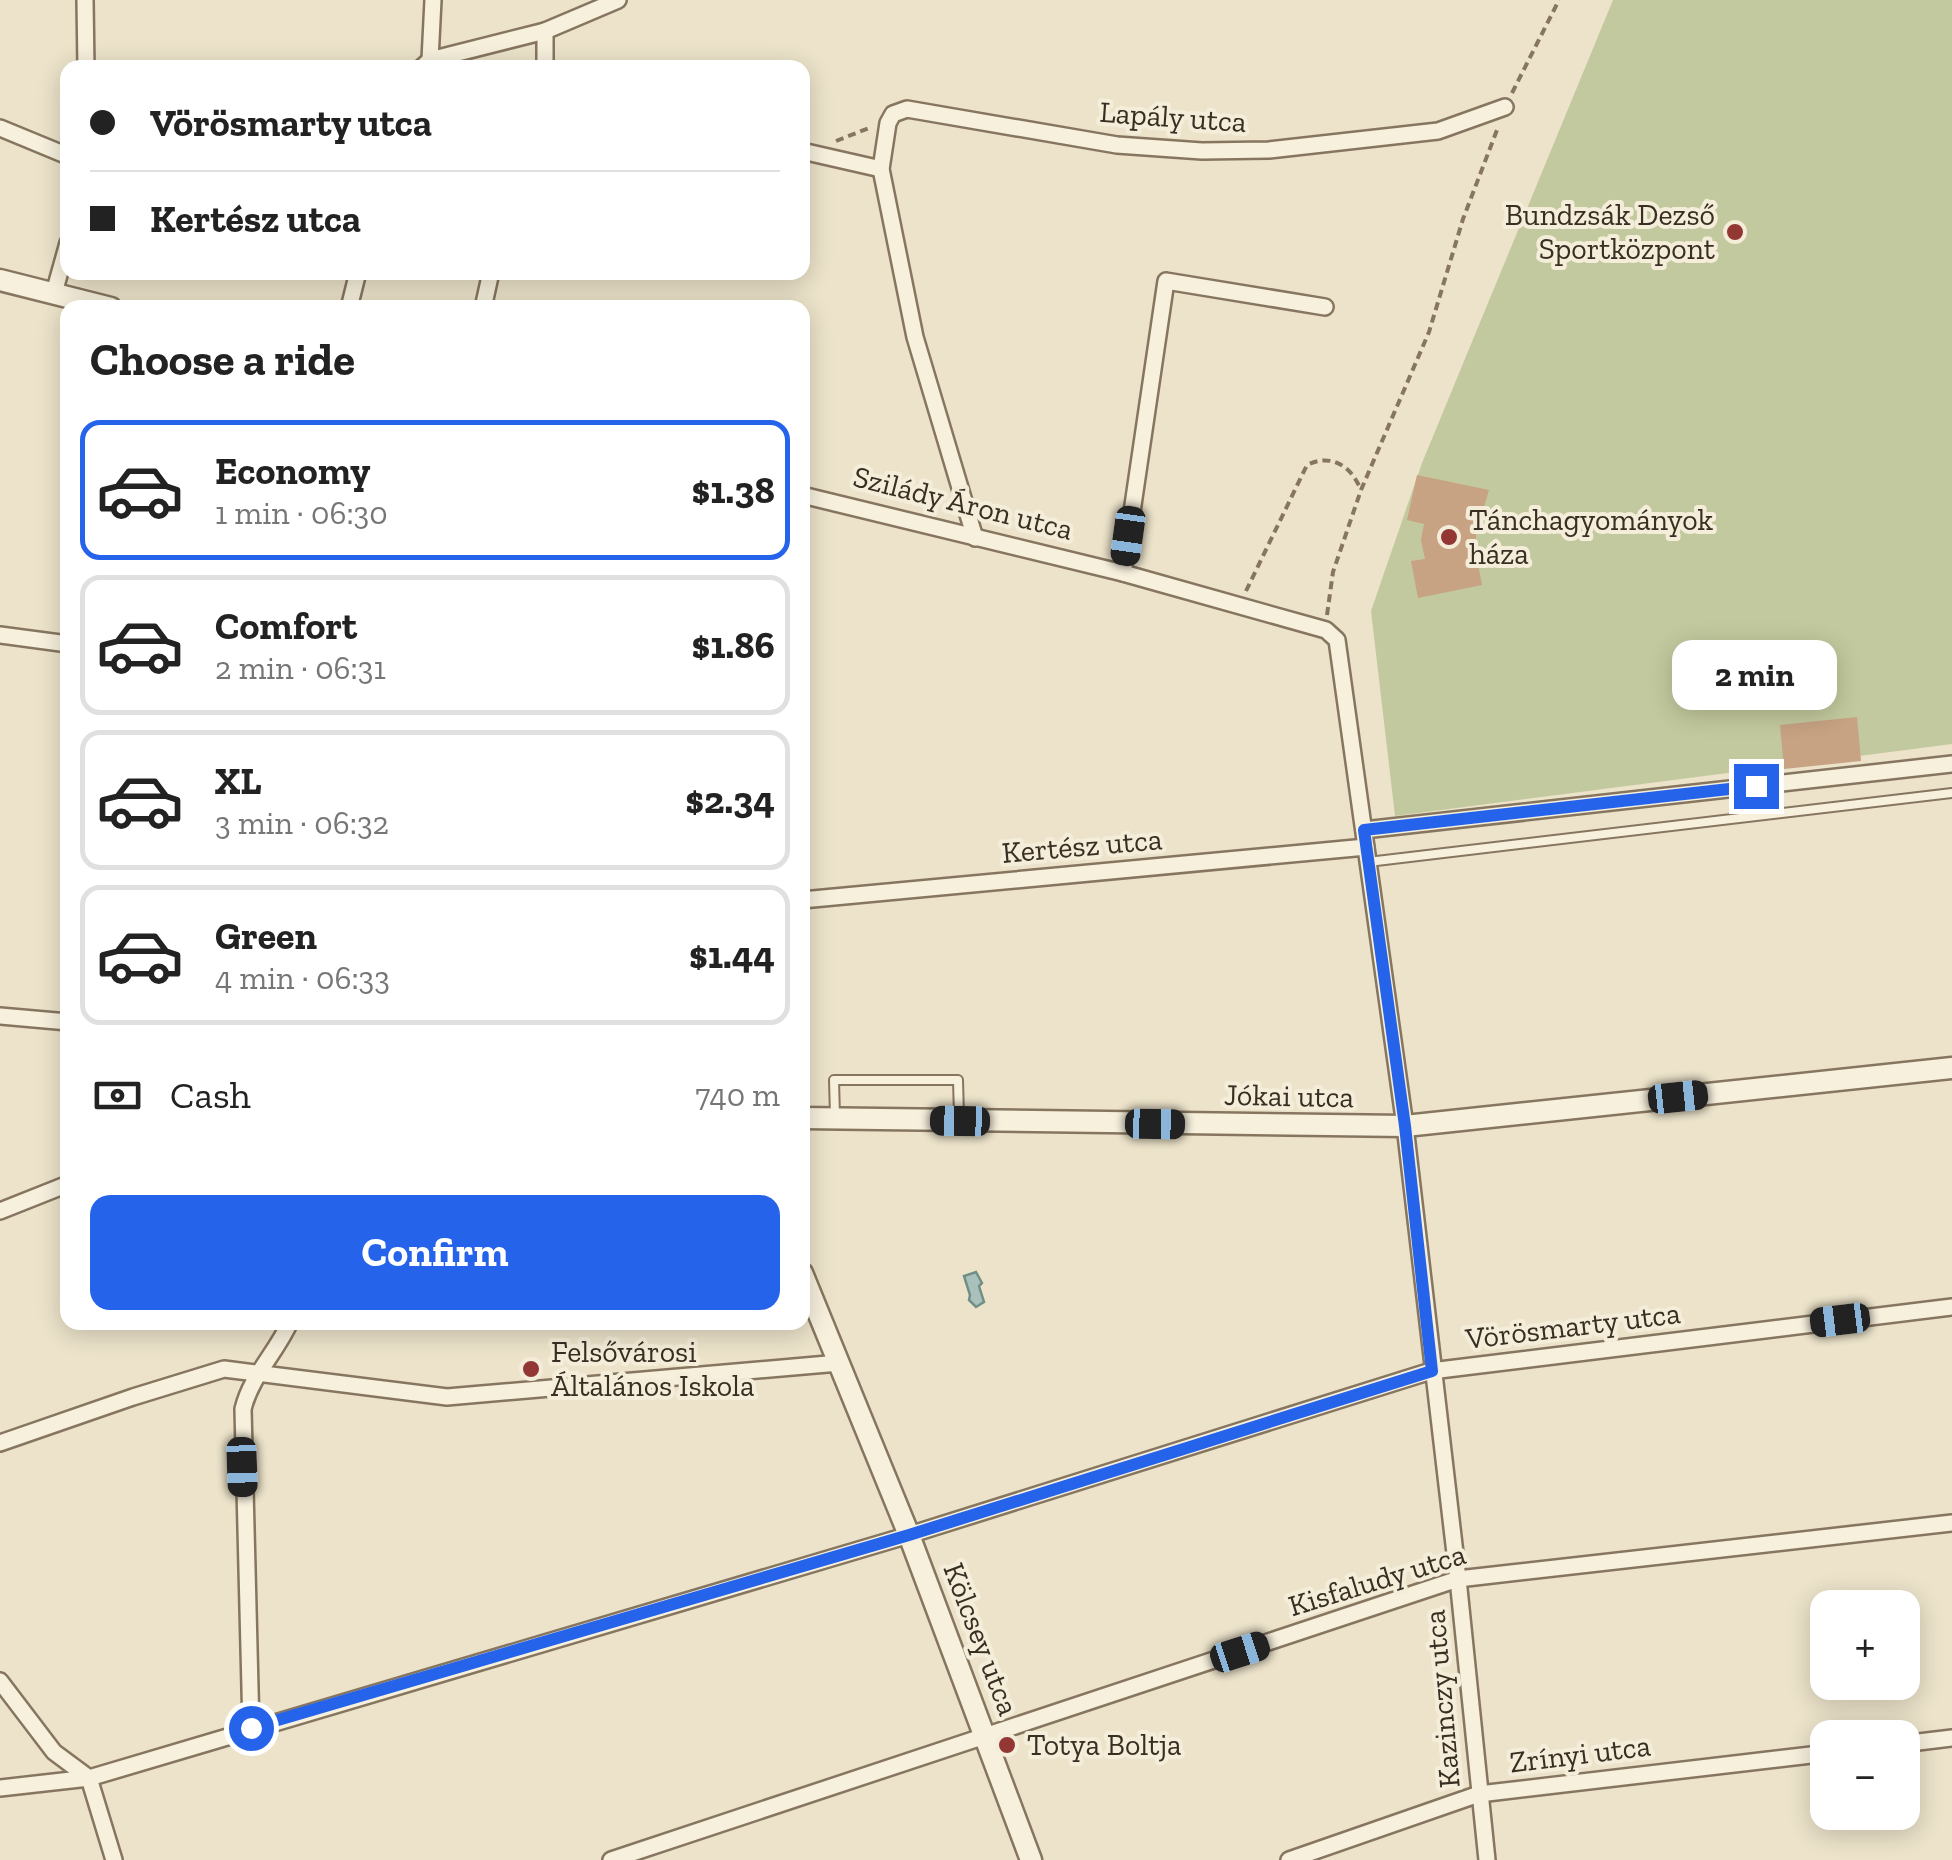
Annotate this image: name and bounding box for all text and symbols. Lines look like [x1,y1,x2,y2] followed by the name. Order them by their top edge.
[1098,94,1248,140] street label: Lapály utca
[150,100,432,146] text: Vörösmarty utca
[150,196,361,242] text: Kertész utca
[1505,197,1715,267] place label: Bundzsák Dezső Sportközpont
[1724,221,1746,243] marker: Bundzsák Dezső Sportközpont
[90,333,355,387] text: Choose a ride
[95,445,185,535] icon: car
[215,448,370,494] text: Economy
[849,458,1077,548] street label: Szilády Áron utca
[692,467,775,513] text: $1.38
[215,494,388,532] text: 1 min · 06:30
[1469,502,1714,572] place label: Tánchagyományok háza
[1109,504,1147,568] car
[1438,526,1460,548] marker: Tánchagyományok háza
[95,600,185,690] icon: car
[215,603,357,649] text: Comfort
[691,622,775,668] text: $1.86
[1674,641,1838,711] callout: 2 min
[215,649,386,687] text: 2 min · 06:31
[1715,656,1794,694] text: 2 min
[95,755,185,845] icon: car
[215,758,262,804] text: XL
[1734,764,1779,809] route end
[685,777,775,823] text: $2.34
[215,804,389,842] text: 3 min · 06:32
[1000,821,1164,871] street label: Kertész utca
[95,910,185,1000] icon: car
[215,913,317,959] text: Green
[689,932,775,978] text: $1.44
[215,959,390,997] text: 4 min · 06:33
[90,1068,145,1123] icon: cash
[170,1072,251,1118] text: Cash
[695,1076,780,1114] text: 740 m
[1224,1077,1354,1115] street label: Jókai utca
[1647,1079,1709,1115] car
[930,1105,990,1137] car
[1125,1108,1185,1140] car
[90,1195,780,1310] button: Confirm
[1463,1295,1682,1357] street label: Vörösmarty utca
[1808,1301,1872,1339] car
[551,1334,755,1404] place label: Felsővárosi Általános Iskola
[520,1358,542,1380] marker: Felsővárosi Általános Iskola
[226,1436,258,1498] car
[1284,1536,1470,1624] street label: Kisfaludy utca
[935,1558,1027,1720] street label: Kölcsey utca
[1810,1590,1920,1830] map controls
[1810,1590,1920,1700] button: +
[1416,1608,1468,1790] street label: Kazinczy utca
[1207,1628,1273,1676] car
[229,1706,274,1751] route start
[1810,1720,1920,1830] button: −
[1027,1727,1182,1763] place label: Totya Boltja
[1507,1728,1653,1780] street label: Zrínyi utca
[996,1734,1018,1756] marker: Totya Boltja

